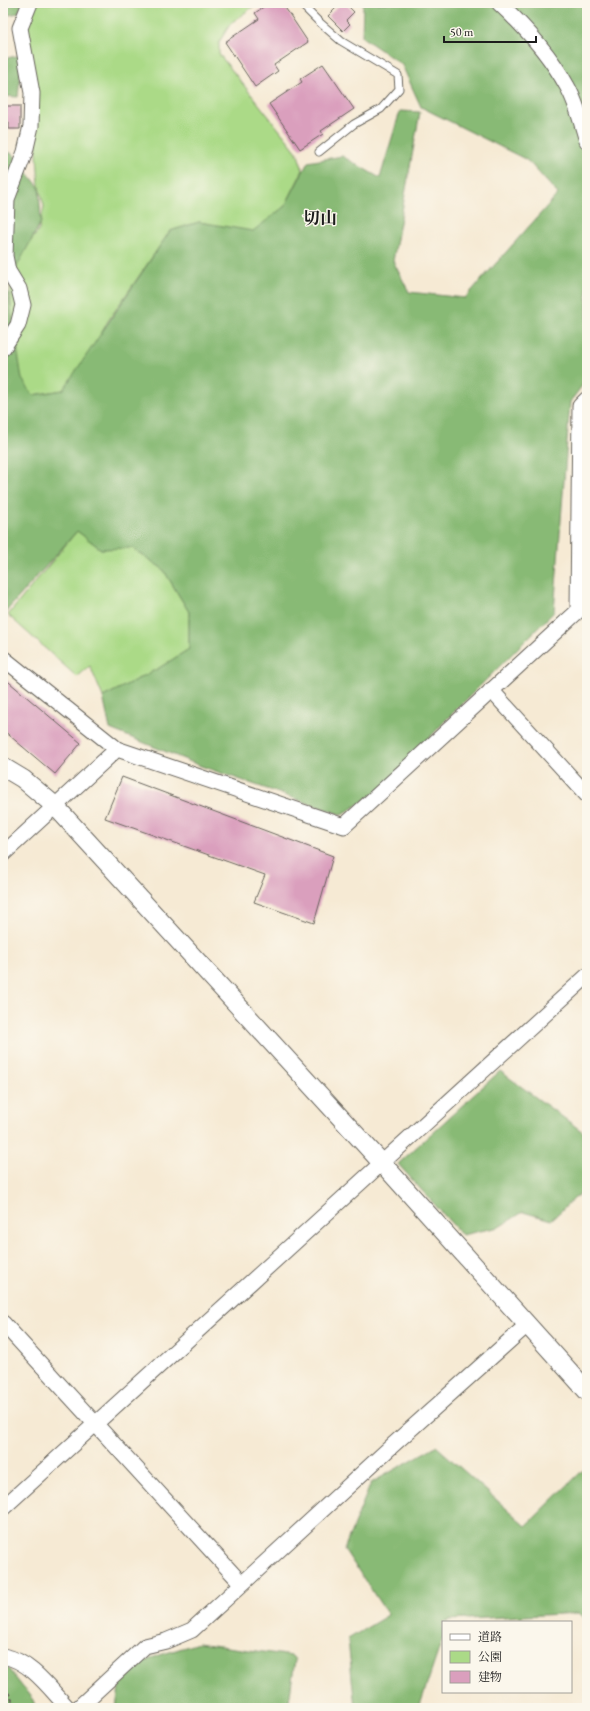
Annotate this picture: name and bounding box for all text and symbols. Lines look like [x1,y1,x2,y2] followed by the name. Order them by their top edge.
[444,18,536,44] scale bar
[450,24,474,40] text: 50 m
[303,207,337,229] district label: 切山
[442,1621,572,1693] legend
[478,1629,502,1645] text: 道路
[478,1649,502,1665] text: 公園
[478,1669,502,1685] text: 建物

